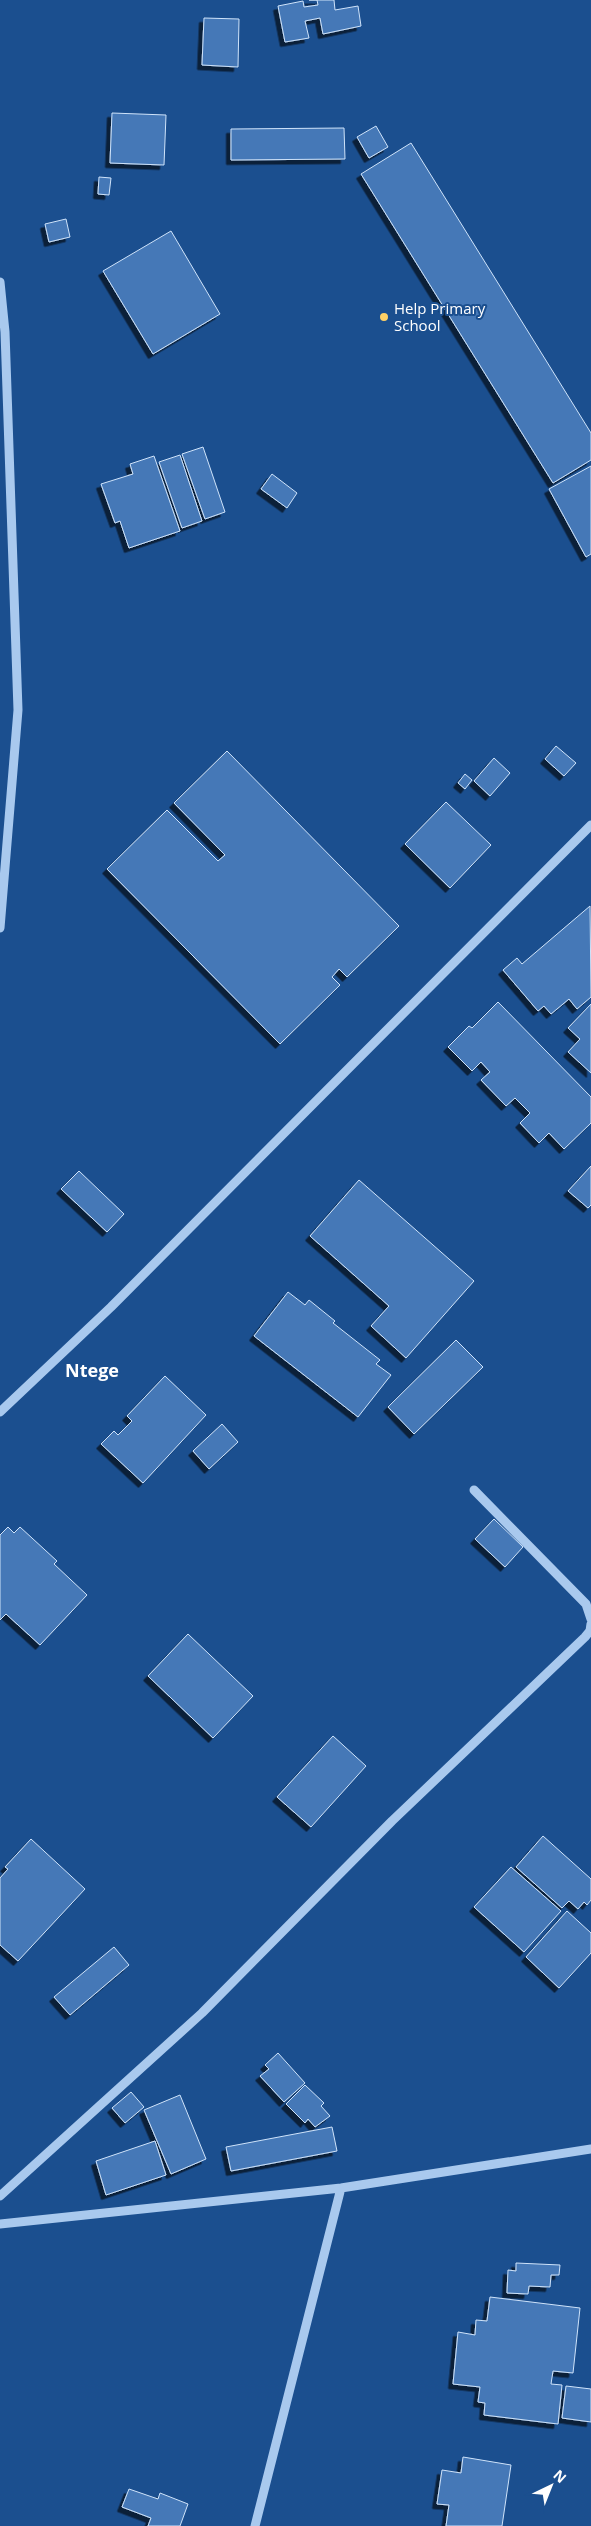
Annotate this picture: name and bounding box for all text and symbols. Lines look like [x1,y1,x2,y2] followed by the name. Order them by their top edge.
[394,298,486,335] place label: Help Primary School
[378,311,390,323] marker: Help Primary School
[65,1358,119,1382] district label: Ntege
[526,2461,576,2511] north arrow
[550,2465,571,2487] text: N

